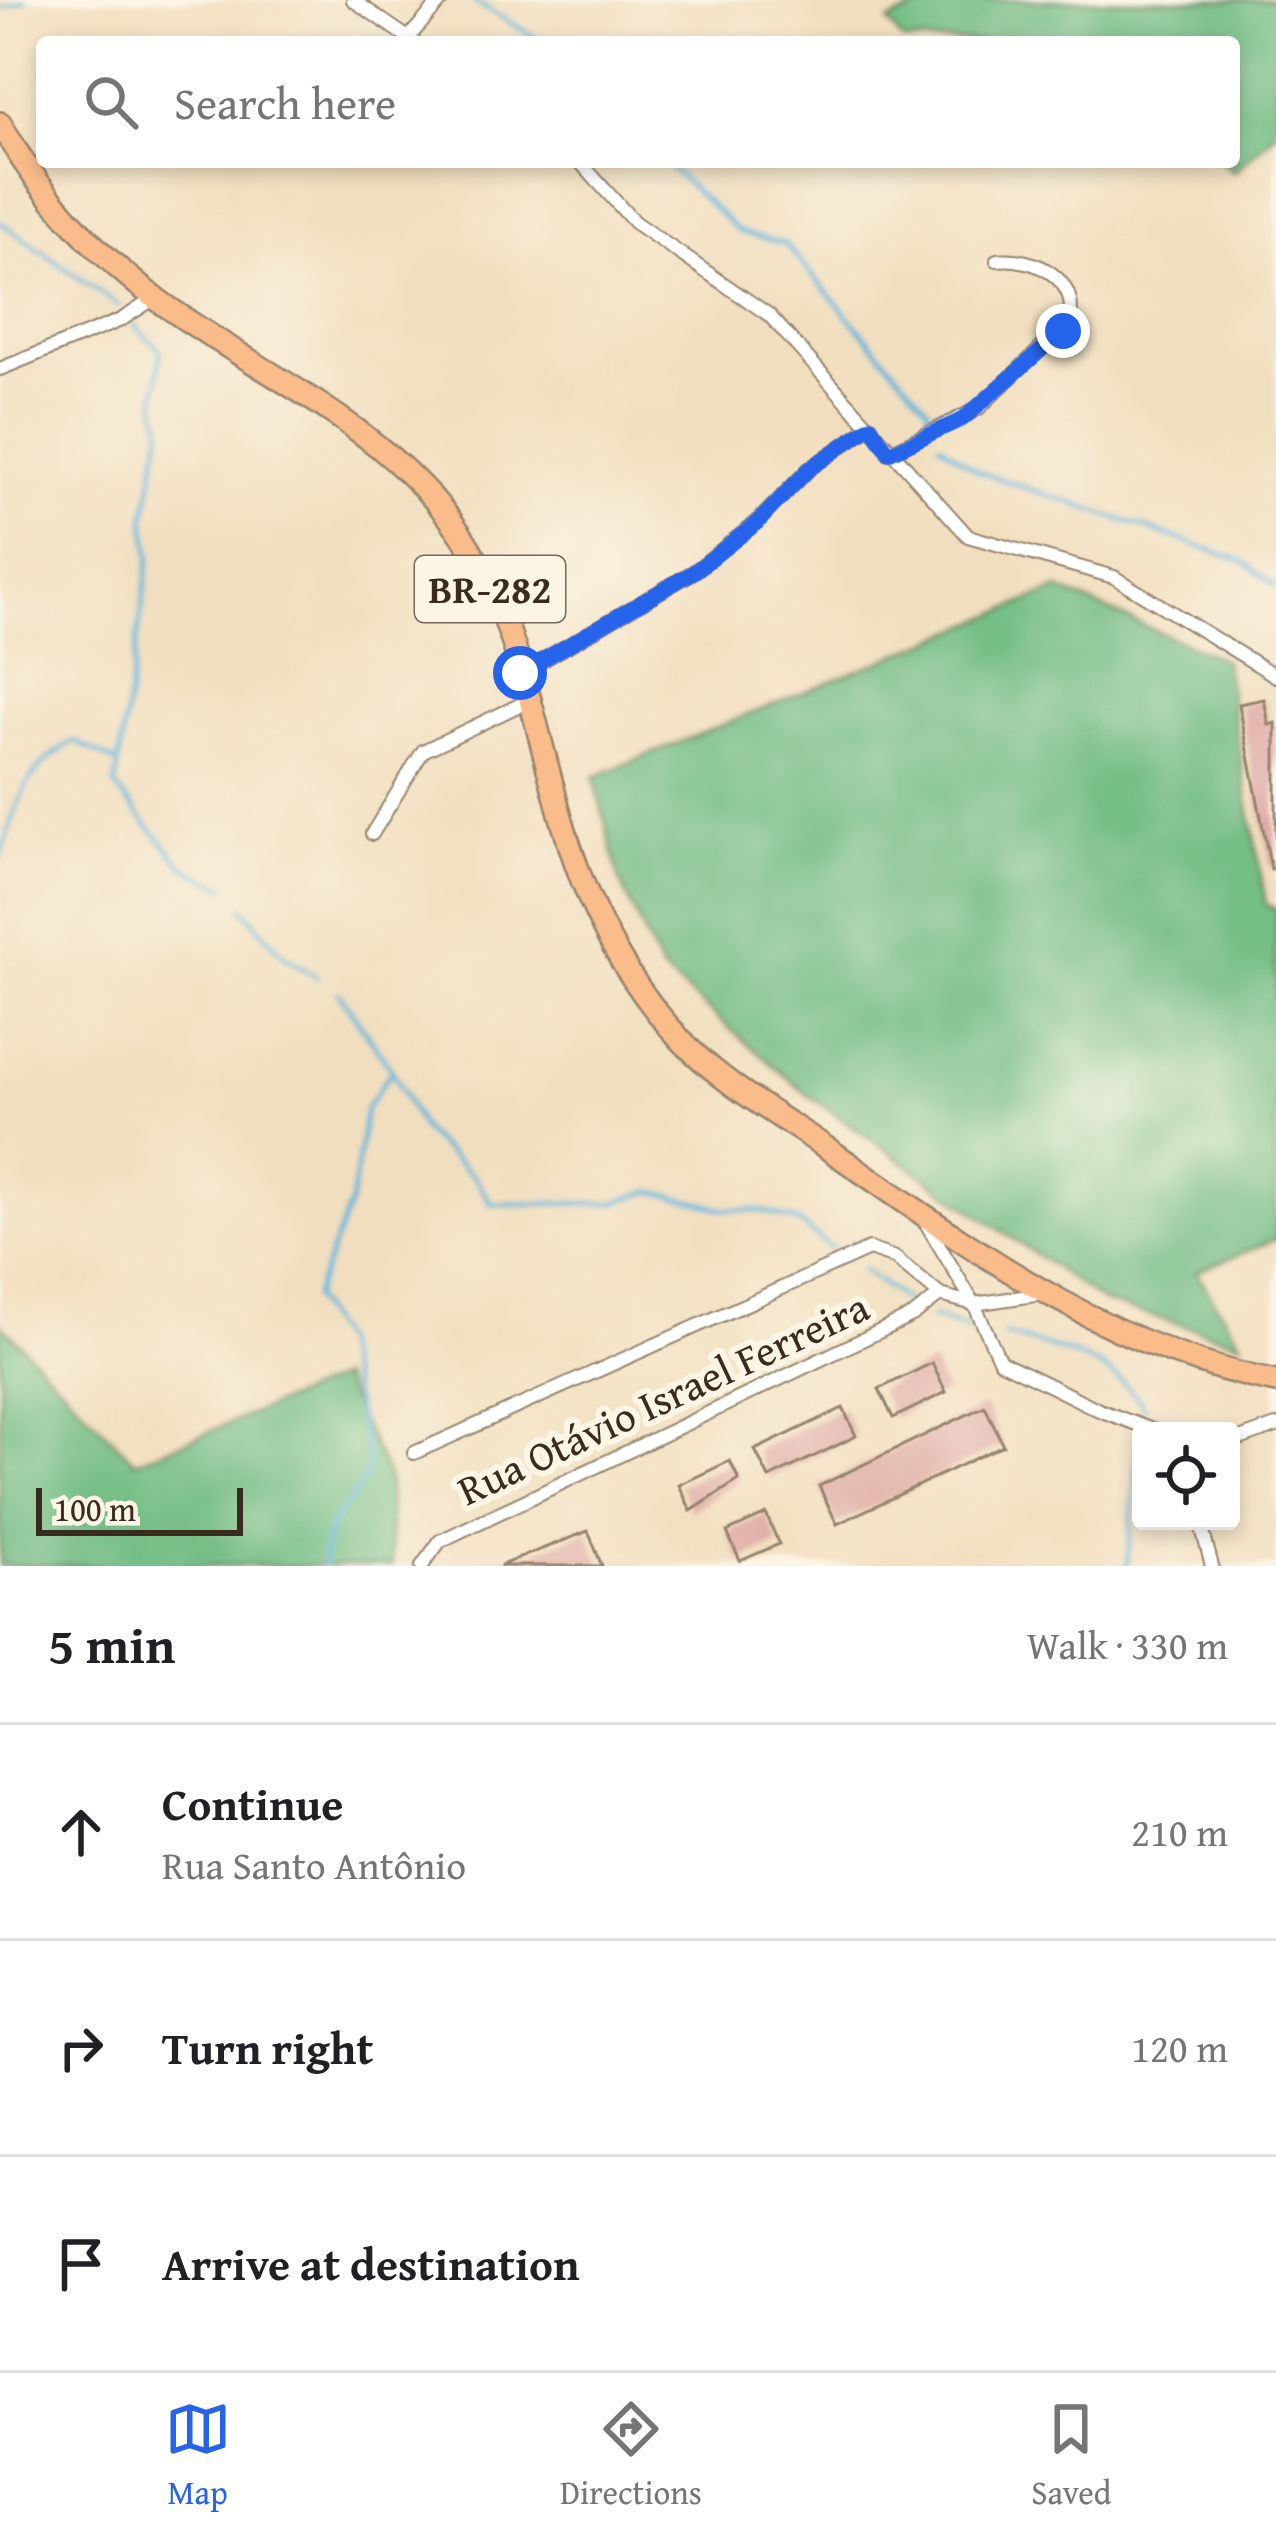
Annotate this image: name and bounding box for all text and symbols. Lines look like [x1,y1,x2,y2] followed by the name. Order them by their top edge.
[36,36,1240,168] search box
[78,69,144,135] icon: search
[174,70,396,135] text: Search here
[1036,304,1090,358] route end
[415,556,565,622] road number: BR-282
[493,646,547,700] route start
[447,1275,879,1520] street label: Rua Otávio Israel Ferreira
[1132,1422,1240,1530] map controls
[1132,1422,1240,1530] button: locate
[36,1482,243,1535] scale bar
[54,1485,136,1533] text: 100 m
[48,1607,175,1682] text: 5 min
[1027,1616,1228,1673] text: Walk · 330 m
[162,1771,343,1836] text: Continue
[48,1799,114,1865] icon: ahead
[1131,1803,1228,1860] text: 210 m
[162,1836,466,1893] text: Rua Santo Antônio
[48,2015,114,2081] icon: right
[162,2015,374,2080] text: Turn right
[1131,2019,1228,2076] text: 120 m
[48,2231,114,2297] icon: arrive
[162,2231,580,2296] text: Arrive at destination
[165,2396,231,2516] tab: Map
[560,2396,702,2516] tab: Directions
[1031,2396,1111,2516] tab: Saved

